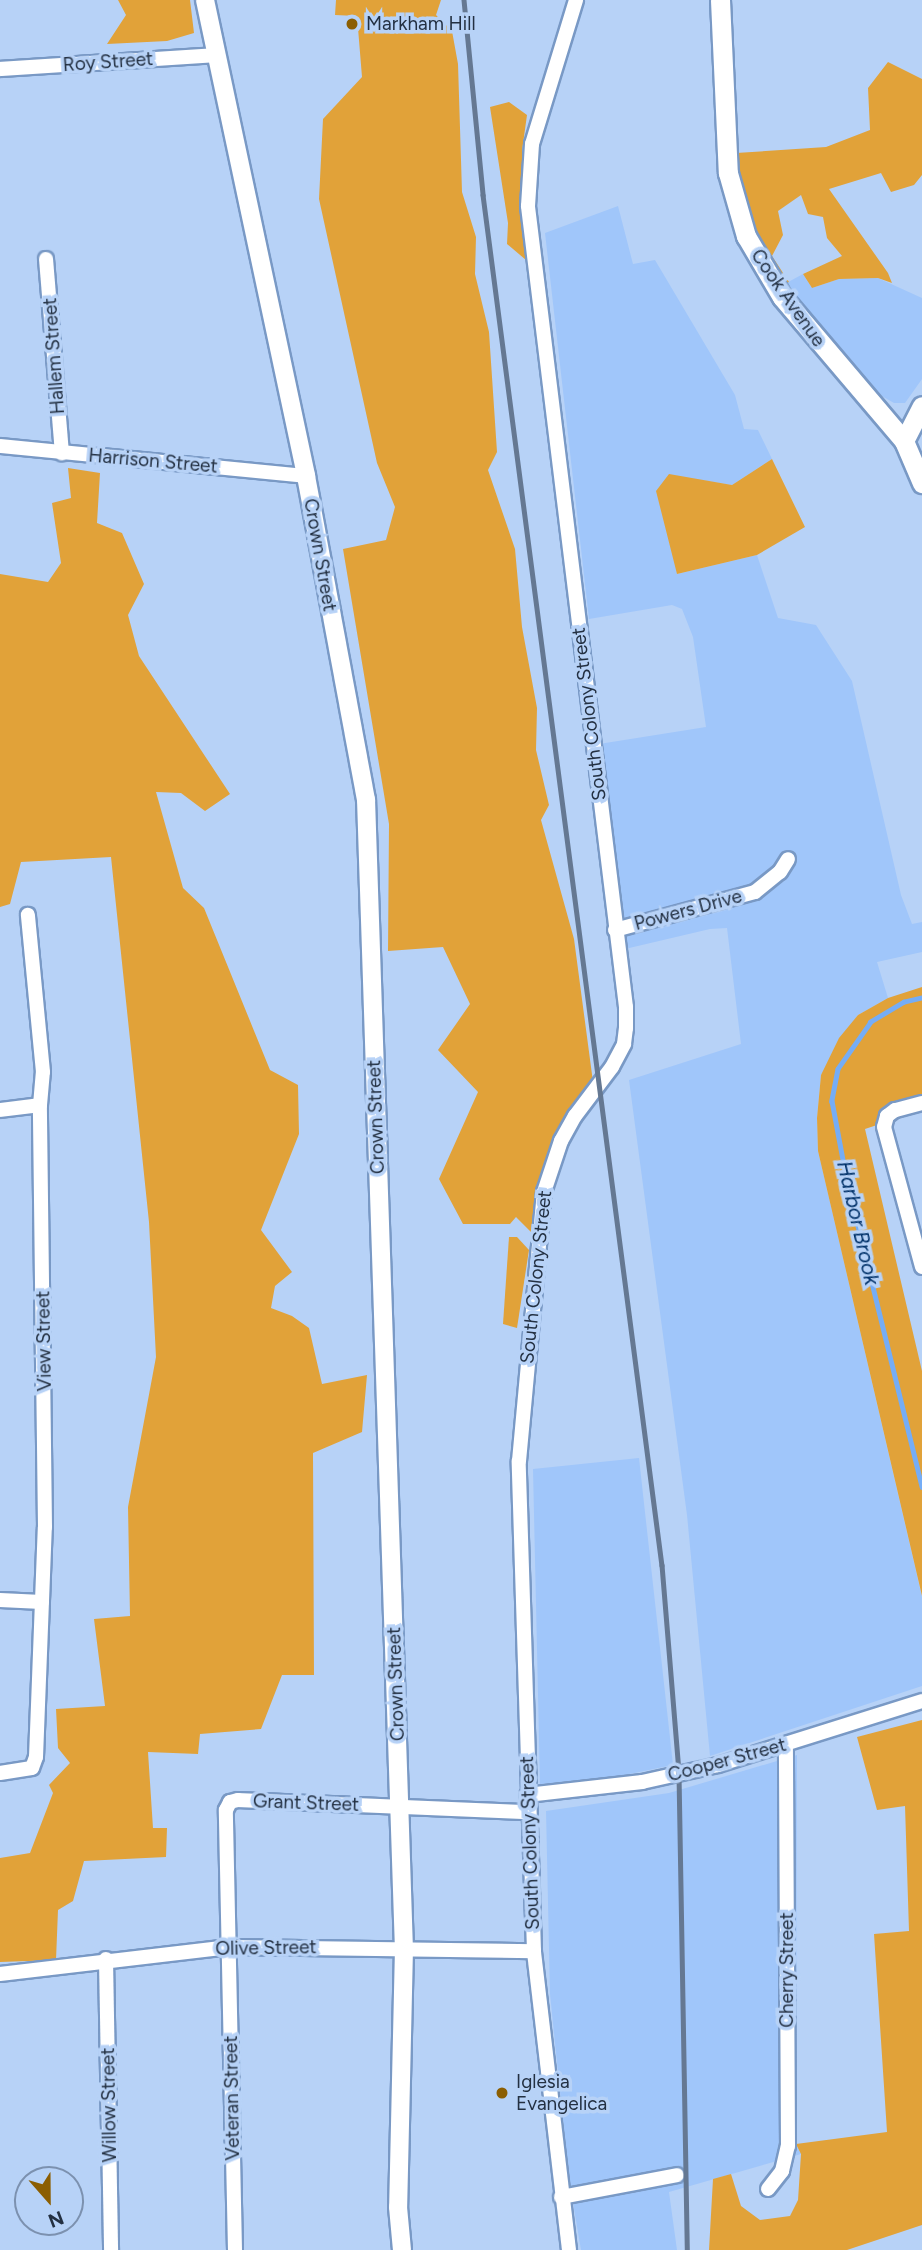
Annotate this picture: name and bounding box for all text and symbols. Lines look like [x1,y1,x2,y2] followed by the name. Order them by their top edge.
[366,13,476,35] place label: Markham Hill
[344,16,360,32] marker: Markham Hill
[62,47,154,77] street label: Roy Street
[746,245,830,351] street label: Cook Avenue
[39,297,69,415] street label: Hallem Street
[87,444,219,478] street label: Harrison Street
[299,497,341,613] street label: Crown Street
[567,626,611,802] street label: South Colony Street
[632,885,744,935] street label: Powers Drive
[363,1059,389,1175] street label: Crown Street
[831,1158,885,1288] water label: Harbor Brook
[516,1189,556,1365] street label: South Colony Street
[32,1291,56,1391] street label: View Street
[383,1626,409,1742] street label: Crown Street
[665,1733,789,1787] street label: Cooper Street
[516,1756,544,1930] street label: South Colony Street
[253,1790,359,1816] street label: Grant Street
[776,1912,798,2028] street label: Cherry Street
[215,1936,317,1960] street label: Olive Street
[220,2035,244,2161] street label: Veteran Street
[97,2048,121,2162] street label: Willow Street
[516,2071,607,2115] place label: Iglesia Evangelica
[494,2085,510,2101] marker: Iglesia Evangelica
[14,2166,84,2236] north arrow
[45,2206,67,2233] text: N

